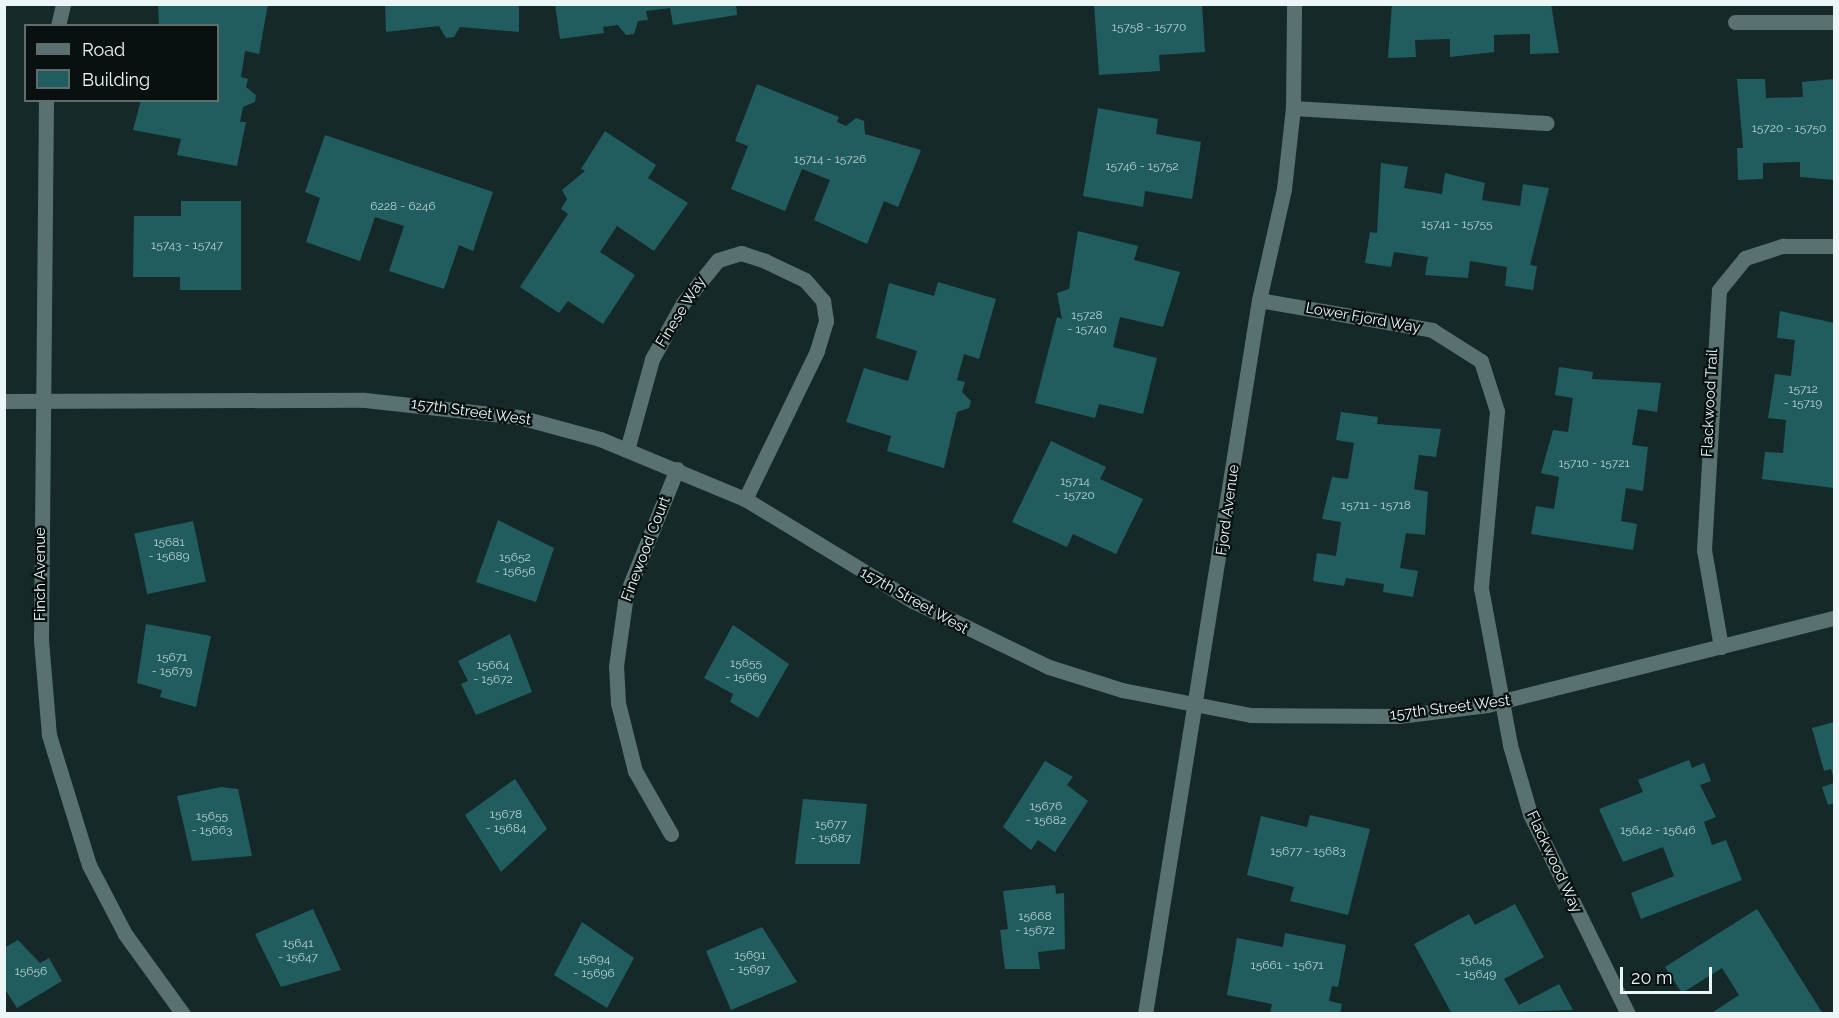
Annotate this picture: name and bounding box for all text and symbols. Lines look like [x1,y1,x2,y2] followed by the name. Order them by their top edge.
[1112,21,1186,35] house number: 15758 - 15770
[24,24,219,102] legend
[82,39,125,60] text: Road
[82,69,150,90] text: Building
[1752,122,1826,136] house number: 15720 - 15750
[794,153,866,167] house number: 15714 - 15726
[1105,160,1179,174] house number: 15746 - 15752
[370,200,436,214] house number: 6228 - 6246
[1421,218,1493,232] house number: 15741 - 15755
[151,239,223,253] house number: 15743 - 15747
[652,273,710,351] street label: Finese Way
[1304,299,1422,337] street label: Lower Fjord Way
[1067,309,1107,337] house number: 15728 - 15740
[1698,348,1722,458] street label: Flackwood Trail
[1784,383,1822,411] house number: 15712 - 15719
[410,395,532,429] street label: 157th Street West
[1558,457,1630,471] house number: 15710 - 15721
[1213,463,1243,557] street label: Fjord Avenue
[1055,475,1095,503] house number: 15714 - 15720
[618,494,674,604] street label: Finewood Court
[1341,499,1411,513] house number: 15711 - 15718
[32,527,50,621] street label: Finch Avenue
[148,536,190,564] house number: 15681 - 15689
[495,551,535,579] house number: 15652 - 15656
[857,564,971,638] street label: 157th Street West
[152,651,192,679] house number: 15671 - 15679
[725,657,767,685] house number: 15655 - 15669
[473,659,513,687] house number: 15664 - 15672
[1389,692,1511,724] street label: 157th Street West
[1026,800,1066,828] house number: 15676 - 15682
[486,808,526,836] house number: 15678 - 15684
[1522,808,1586,916] street label: Flackwood Way
[192,810,232,838] house number: 15655 - 15663
[811,818,851,846] house number: 15677 - 15687
[1620,824,1696,838] house number: 15642 - 15646
[1270,845,1346,859] house number: 15677 - 15683
[1015,910,1055,938] house number: 15668 - 15672
[278,937,318,965] house number: 15641 - 15647
[730,949,770,977] house number: 15691 - 15697
[573,953,615,981] house number: 15694 - 15696
[1456,954,1496,982] house number: 15645 - 15649
[1623,955,1714,993] scale bar
[1251,959,1323,973] house number: 15661 - 15671
[15,965,47,979] house number: 15656
[1631,967,1673,988] text: 20 m

